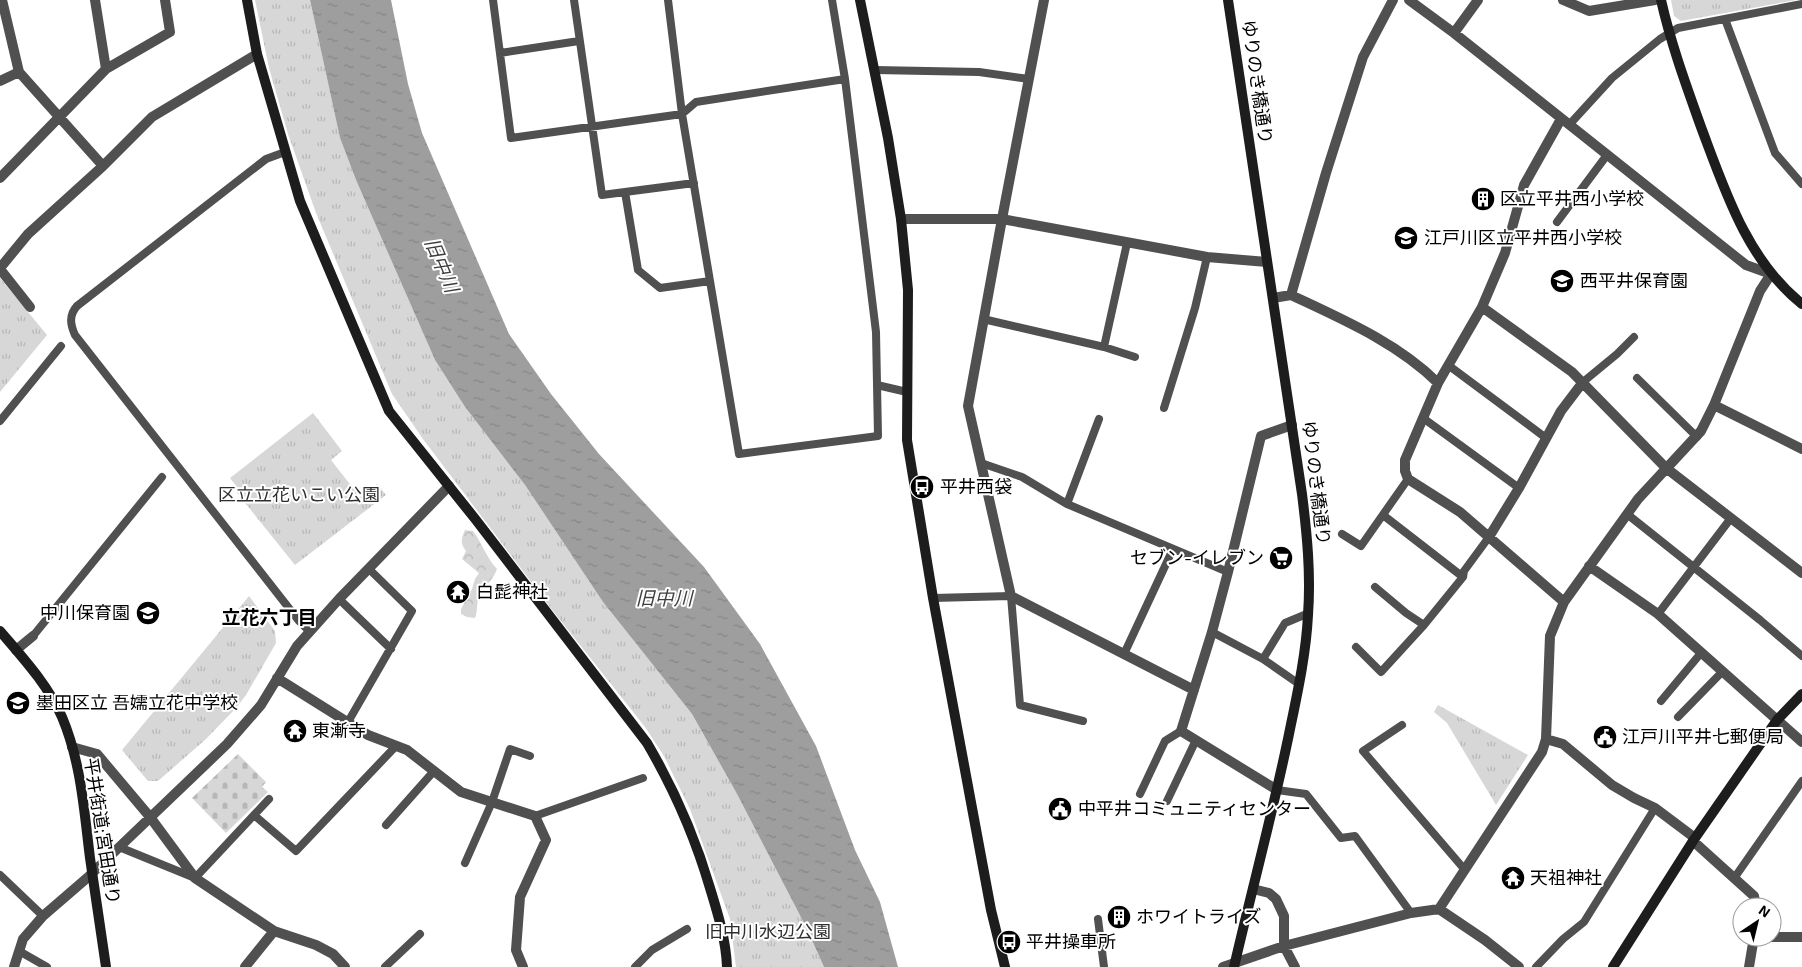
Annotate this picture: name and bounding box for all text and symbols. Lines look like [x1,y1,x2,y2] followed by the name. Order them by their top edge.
[1238,18,1278,146] street label: ゆりのき橋通り
[1470,186,1496,212] building icon: 区立平井西小学校
[1500,187,1644,209] place label: 区立平井西小学校
[1393,225,1419,251] school or university icon: 江戸川区立平井西小学校
[1424,226,1622,248] place label: 江戸川区立平井西小学校
[421,234,465,297] water label: 旧中川
[1549,268,1575,294] school or university icon: 西平井保育園
[1580,269,1688,291] place label: 西平井保育園
[1298,419,1336,546] street label: ゆりのき橋通り
[909,474,935,500] bus stop icon: 平井西袋
[940,475,1012,497] place label: 平井西袋
[218,483,380,505] park label: 区立立花いこい公園
[1268,545,1294,571] supermarket icon: セブン-イレブン
[1130,546,1264,568] place label: セブン-イレブン
[445,579,471,605] temple icon: 白髭神社
[476,580,548,602] place label: 白髭神社
[635,586,694,609] water label: 旧中川
[135,600,161,626] school or university icon: 中川保育園
[40,601,130,623] place label: 中川保育園
[221,605,317,628] district label: 立花六丁目
[5,690,31,716] school or university icon: 墨田区立 吾嬬立花中学校
[36,691,238,713] place label: 墨田区立 吾嬬立花中学校
[282,718,308,744] temple icon: 東漸寺
[312,719,366,741] place label: 東漸寺
[1592,724,1618,750] public building icon: 江戸川平井七郵便局
[1622,725,1784,747] place label: 江戸川平井七郵便局
[81,756,125,906] street label: 平井街道;宮田通り
[1047,796,1073,822] public building icon: 中平井コミュニティセンター
[1078,797,1311,819] place label: 中平井コミュニティセンター
[1500,865,1526,891] temple icon: 天祖神社
[1530,866,1602,888] place label: 天祖神社
[1732,897,1782,947] north arrow
[1756,901,1774,921] text: N
[1106,904,1132,930] building icon: ホワイトライズ
[1136,905,1261,927] place label: ホワイトライズ
[705,920,831,942] park label: 旧中川水辺公園
[996,929,1022,955] bus stop icon: 平井操車所
[1026,930,1116,952] place label: 平井操車所

